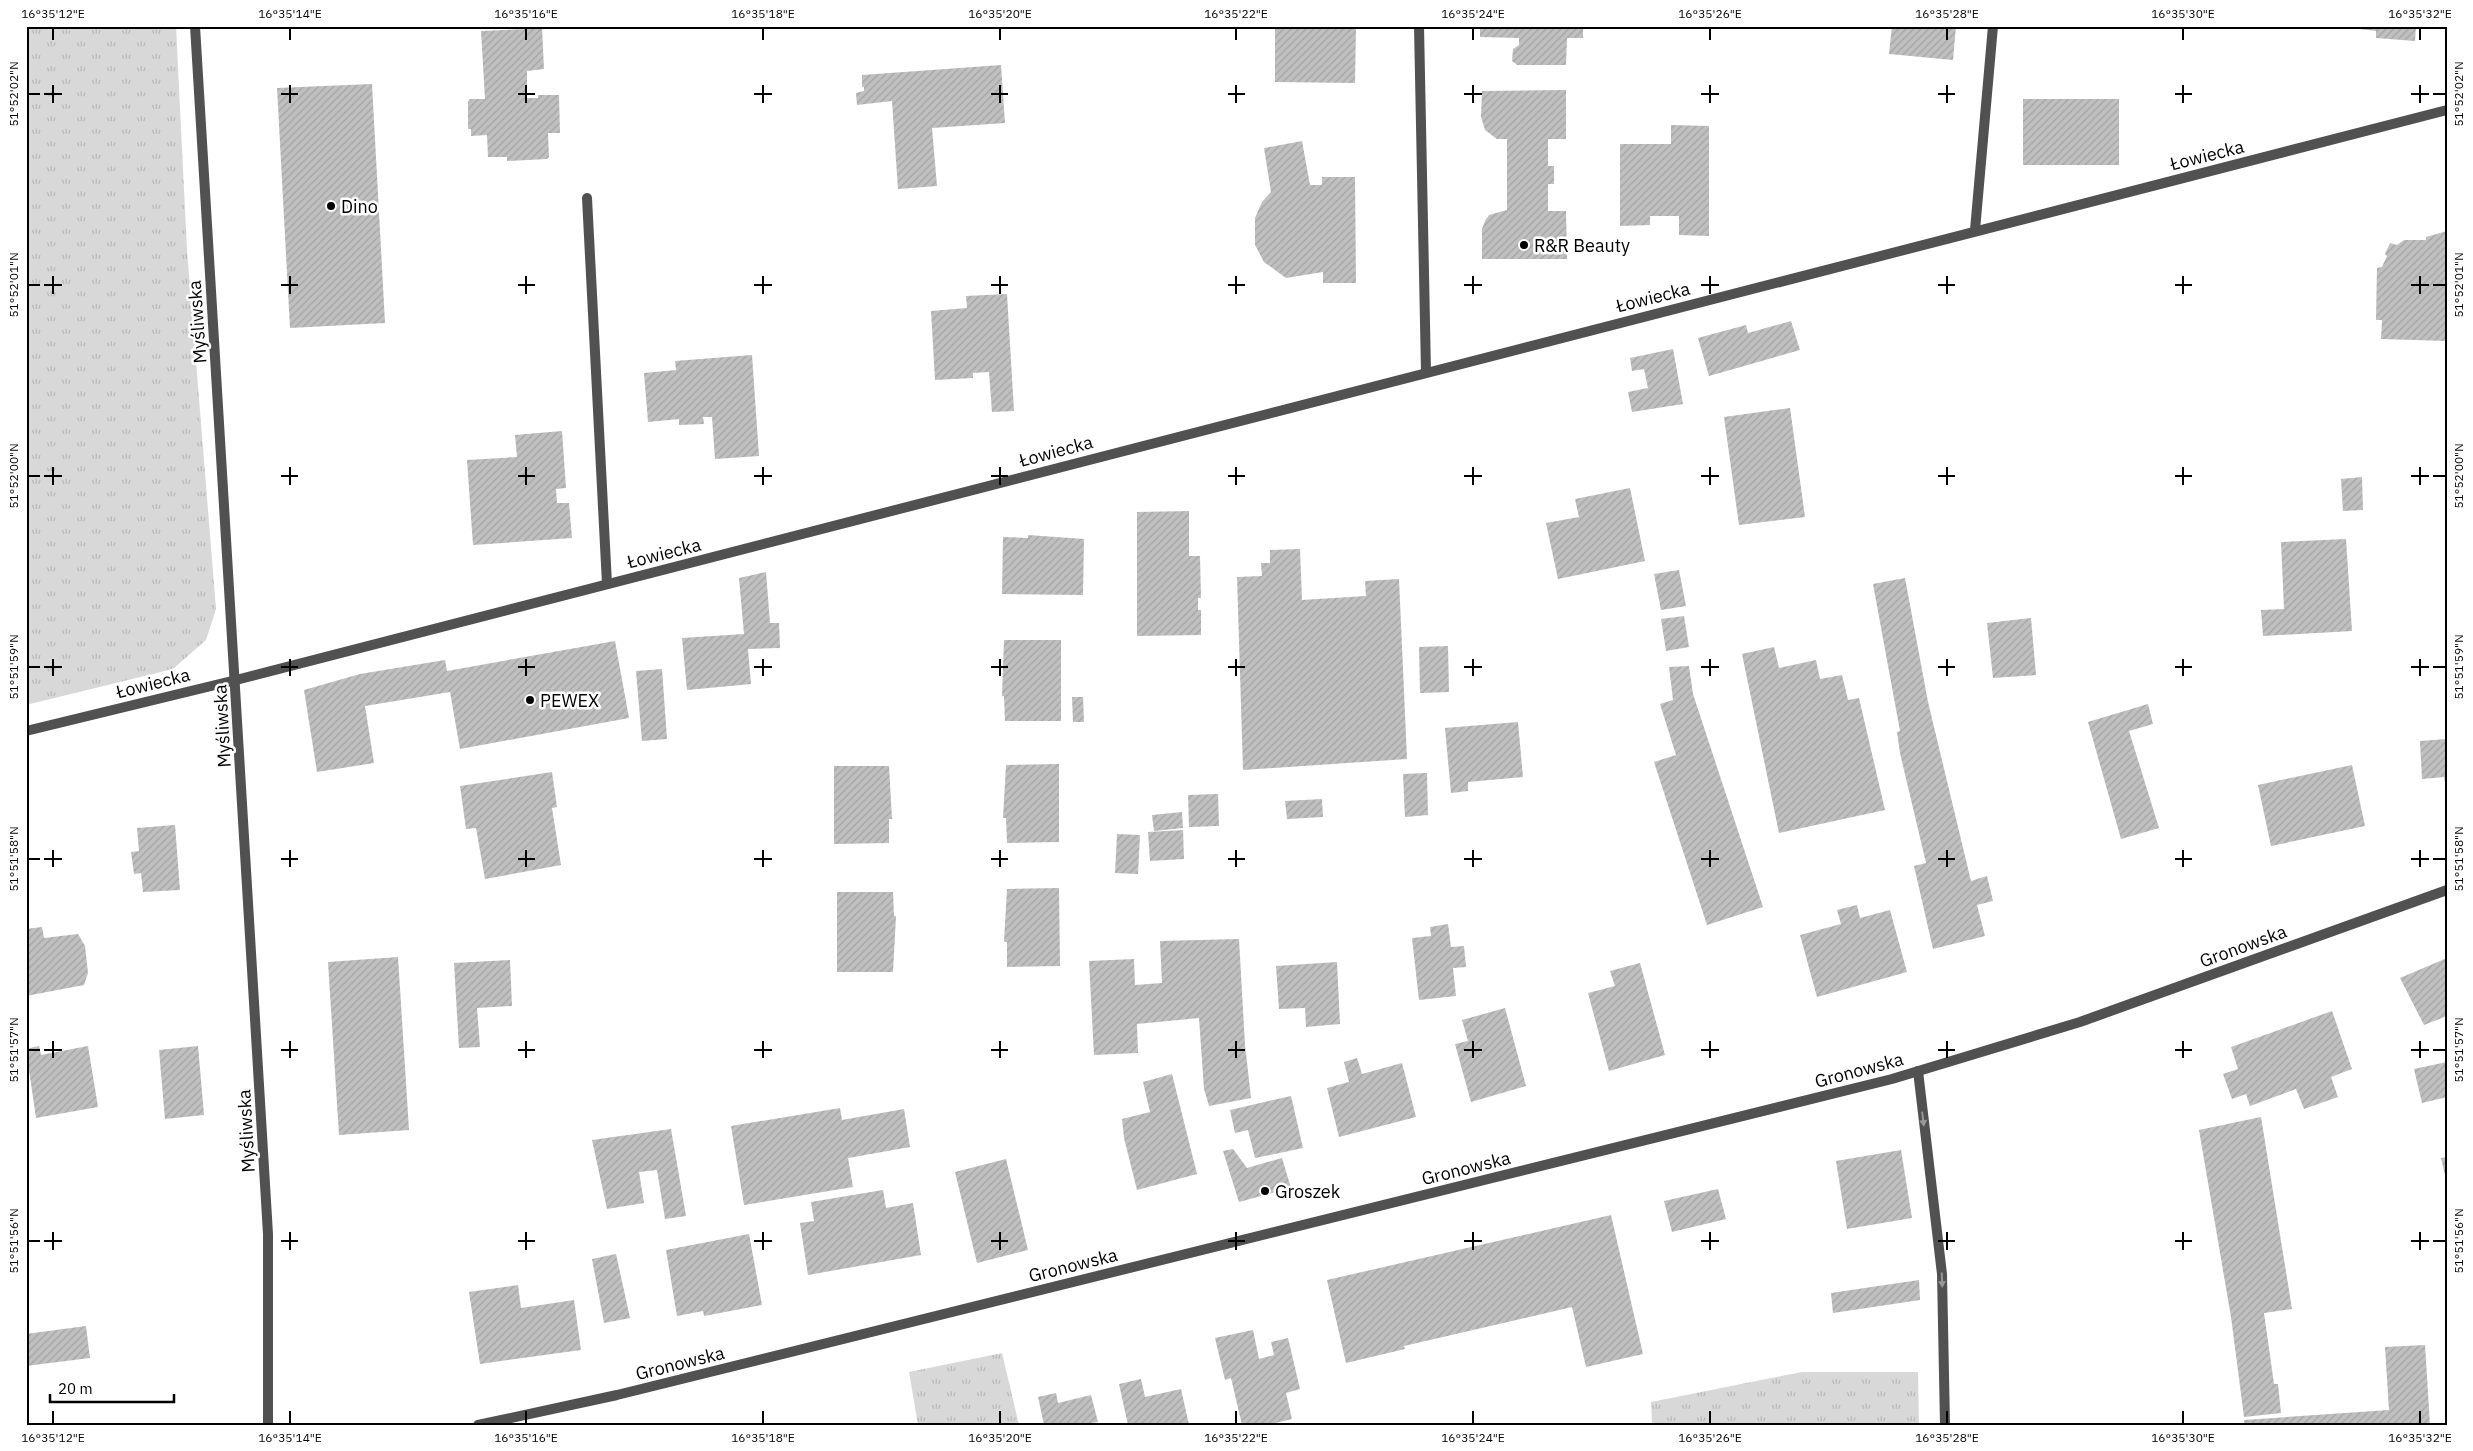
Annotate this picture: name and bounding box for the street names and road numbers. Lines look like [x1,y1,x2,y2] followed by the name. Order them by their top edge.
[2167,135,2247,176] street label: Łowiecka
[1613,277,1693,318] street label: Łowiecka
[183,279,211,364] street label: Myśliwska
[1016,430,1096,472] street label: Łowiecka
[624,533,704,574] street label: Łowiecka
[113,663,193,704] street label: Łowiecka
[208,683,236,768] street label: Myśliwska
[2196,920,2290,972] street label: Gronowska
[1812,1047,1906,1093] street label: Gronowska
[232,1088,260,1173] street label: Myśliwska
[1419,1146,1513,1190] street label: Gronowska
[1026,1243,1120,1287] street label: Gronowska
[633,1341,727,1385] street label: Gronowska

